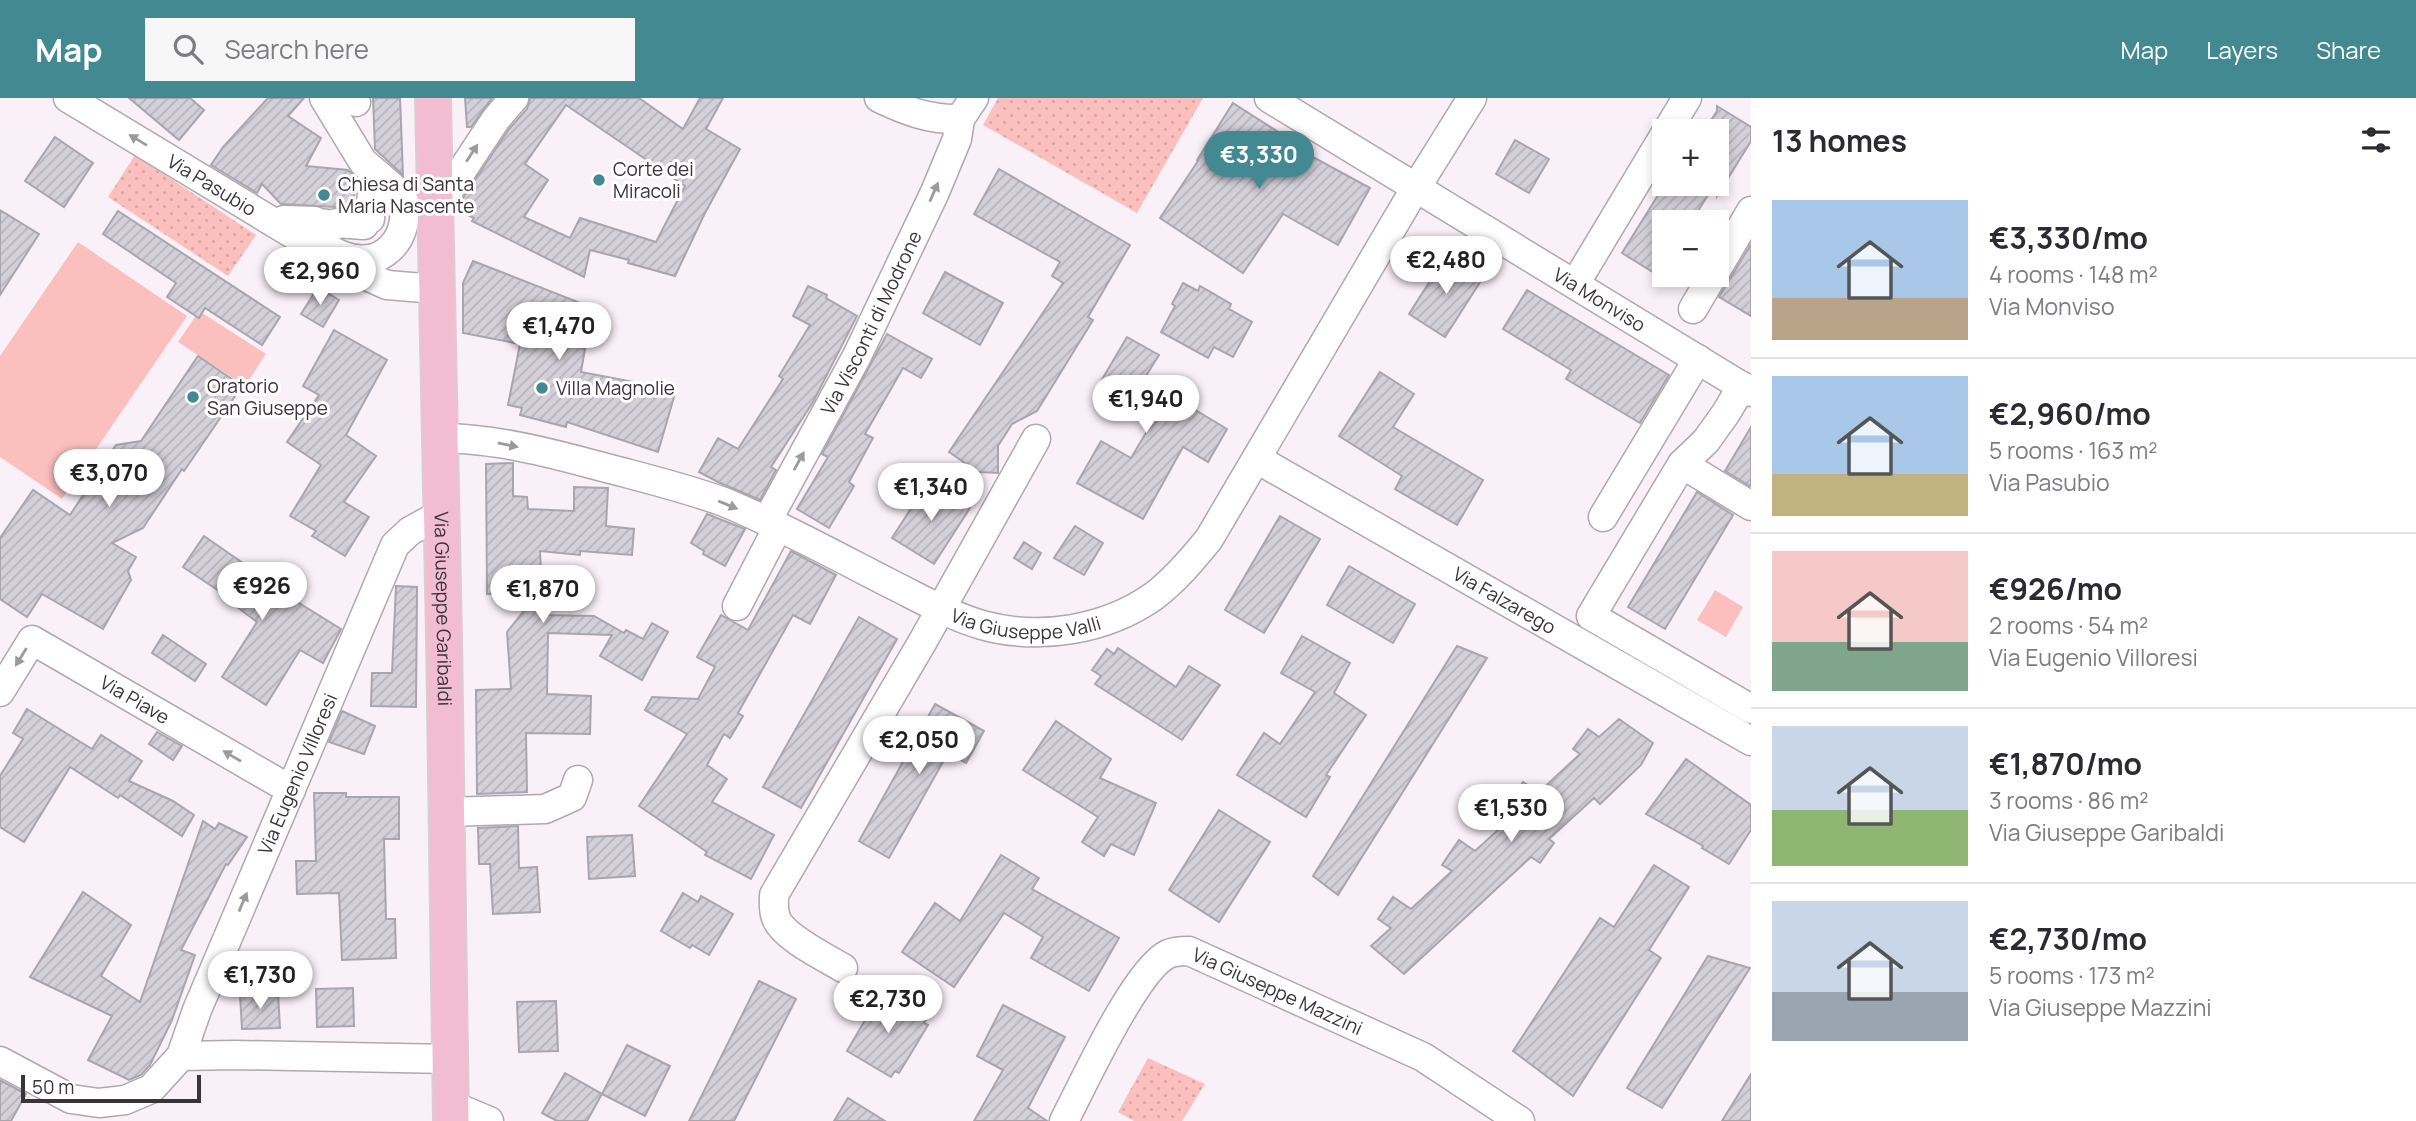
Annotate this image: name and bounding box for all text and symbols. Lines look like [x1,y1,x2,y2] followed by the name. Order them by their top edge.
[145,18,635,81] search box
[35,27,103,72] text: Map
[169,30,207,68] icon: search
[225,31,369,67] text: Search here
[2121,33,2168,66] text: Map
[2206,33,2278,66] text: Layers
[2316,33,2381,66] text: Share
[1652,119,1729,287] map controls
[1652,119,1729,196] button: +
[1772,120,1907,161] text: 13 homes
[2357,121,2395,159] icon: filters
[1202,132,1316,191] pin: €3,330
[129,134,148,147] one-way arrow
[1220,138,1298,170] text: €3,330
[466,144,479,163] one-way arrow
[162,148,261,222] street label: Via Pasubio
[613,156,694,204] place label: Corte dei Miracoli
[338,171,474,219] place label: Chiesa di Santa Maria Nascente
[591,172,607,188] marker: Corte dei Miracoli
[929,182,940,203] one-way arrow
[316,187,332,203] marker: Chiesa di Santa Maria Nascente
[1652,210,1729,287] button: −
[1989,217,2148,258] text: €3,330/mo
[814,226,928,419] street label: Via Visconti di Modrone
[1828,228,1912,312] icon: home
[1389,236,1503,296] pin: €2,480
[1406,243,1486,275] text: €2,480
[263,248,377,307] pin: €2,960
[280,254,360,286] text: €2,960
[1989,258,2158,290] text: 4 rooms · 148 m²
[1548,261,1650,338] street label: Via Monviso
[1989,290,2115,322] text: Via Monviso
[502,302,616,362] pin: €1,470
[522,309,596,341] text: €1,470
[207,373,328,421] place label: Oratorio San Giuseppe
[556,375,675,401] place label: Villa Magnolie
[1089,376,1203,435] pin: €1,940
[534,380,550,396] marker: Villa Magnolie
[1108,382,1184,414] text: €1,940
[185,389,201,405] marker: Oratorio San Giuseppe
[1989,393,2151,434] text: €2,960/mo
[1828,404,1912,488] icon: home
[1989,434,2157,466] text: 5 rooms · 163 m²
[497,440,519,451] one-way arrow
[52,450,166,509] pin: €3,070
[793,451,805,471] one-way arrow
[70,456,148,488] text: €3,070
[874,464,988,523] pin: €1,340
[1989,466,2110,498] text: Via Pasubio
[894,470,968,502] text: €1,340
[717,499,738,510] one-way arrow
[428,511,458,706] street label: Via Giuseppe Garibaldi
[1448,561,1561,640] street label: Via Falzarego
[221,562,303,622] pin: €926
[486,566,600,625] pin: €1,870
[1989,568,2122,609] text: €926/mo
[233,569,291,601] text: €926
[506,572,580,604] text: €1,870
[1828,579,1912,663] icon: home
[947,602,1104,645] street label: Via Giuseppe Valli
[1989,609,2148,641] text: 2 rooms · 54 m²
[1989,641,2198,673] text: Via Eugenio Villoresi
[15,648,27,667] one-way arrow
[95,669,175,730] street label: Via Piave
[252,689,343,859] street label: Via Eugenio Villoresi
[862,716,976,776] pin: €2,050
[879,723,959,755] text: €2,050
[1989,743,2142,784] text: €1,870/mo
[222,749,241,762] one-way arrow
[1828,754,1912,838] icon: home
[1454,784,1568,844] pin: €1,530
[1989,784,2149,816] text: 3 rooms · 86 m²
[1474,791,1548,823] text: €1,530
[1989,816,2224,848] text: Via Giuseppe Garibaldi
[237,892,249,912] one-way arrow
[1989,918,2147,959] text: €2,730/mo
[1828,929,1912,1013] icon: home
[1188,941,1367,1041] street label: Via Giuseppe Mazzini
[203,951,317,1011] pin: €1,730
[224,958,296,990] text: €1,730
[1989,959,2155,991] text: 5 rooms · 173 m²
[831,976,945,1035] pin: €2,730
[849,982,927,1014] text: €2,730
[1989,991,2212,1023] text: Via Giuseppe Mazzini
[21,1072,201,1104] scale bar
[32,1074,74,1100] text: 50 m

